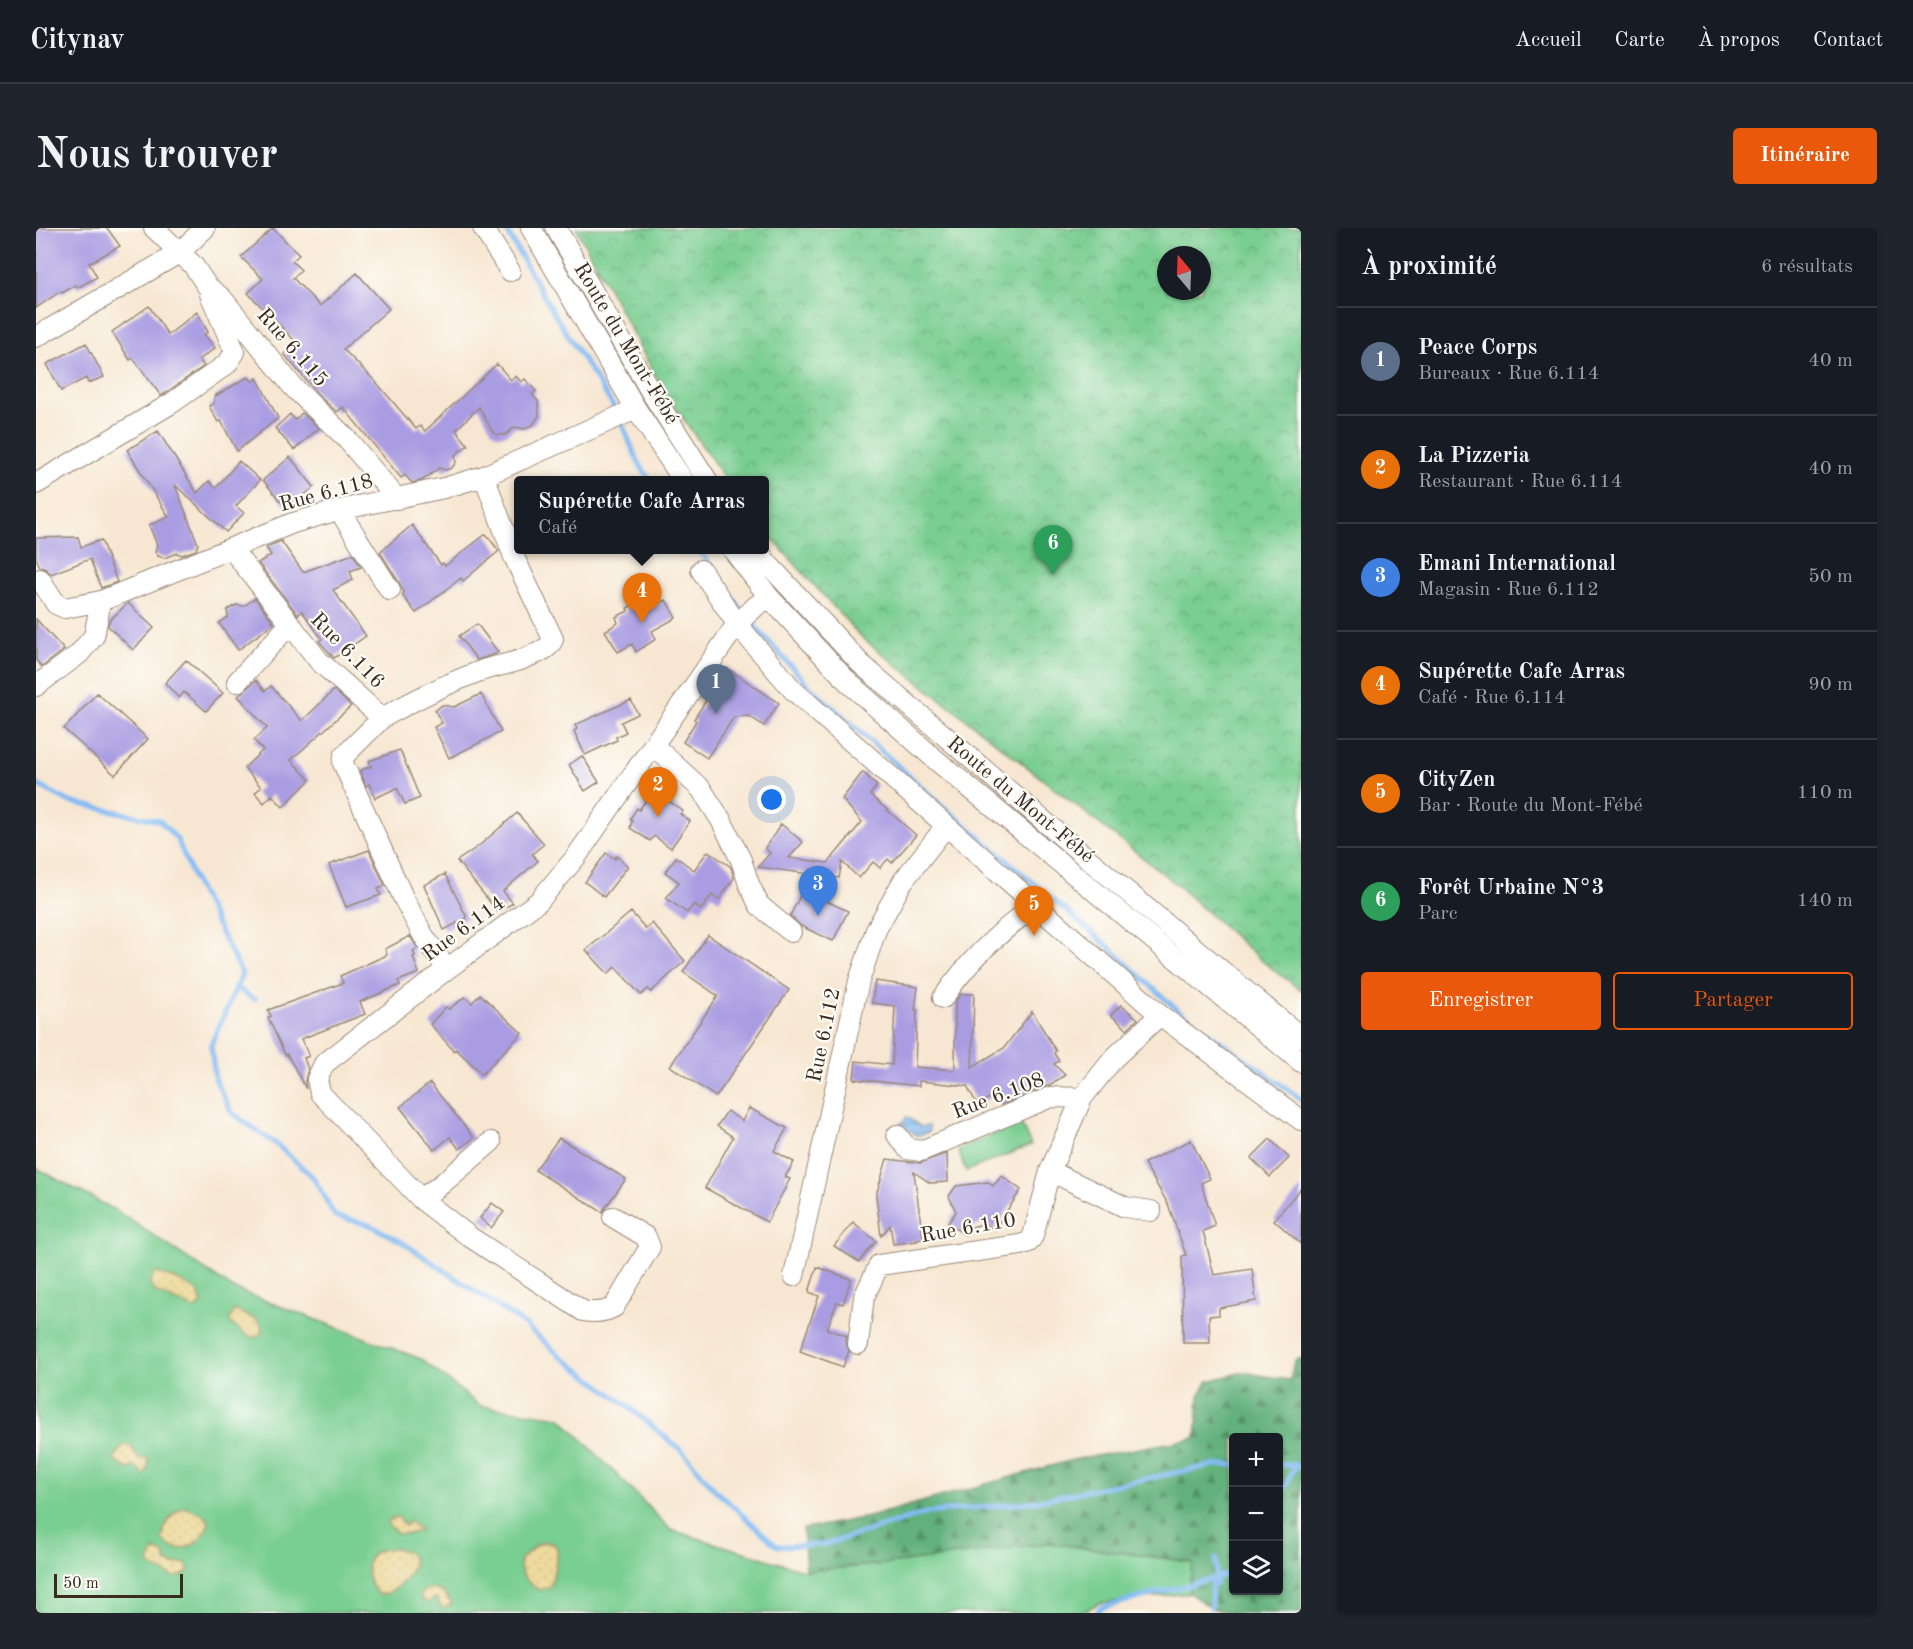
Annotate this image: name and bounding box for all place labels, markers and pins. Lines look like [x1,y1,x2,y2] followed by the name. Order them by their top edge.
[1034,526,1072,575] pin: 6
[622,574,662,623] pin: 4
[696,664,736,714] pin: 1
[638,768,678,817] pin: 2
[798,866,838,916] pin: 3
[1014,886,1054,936] pin: 5

